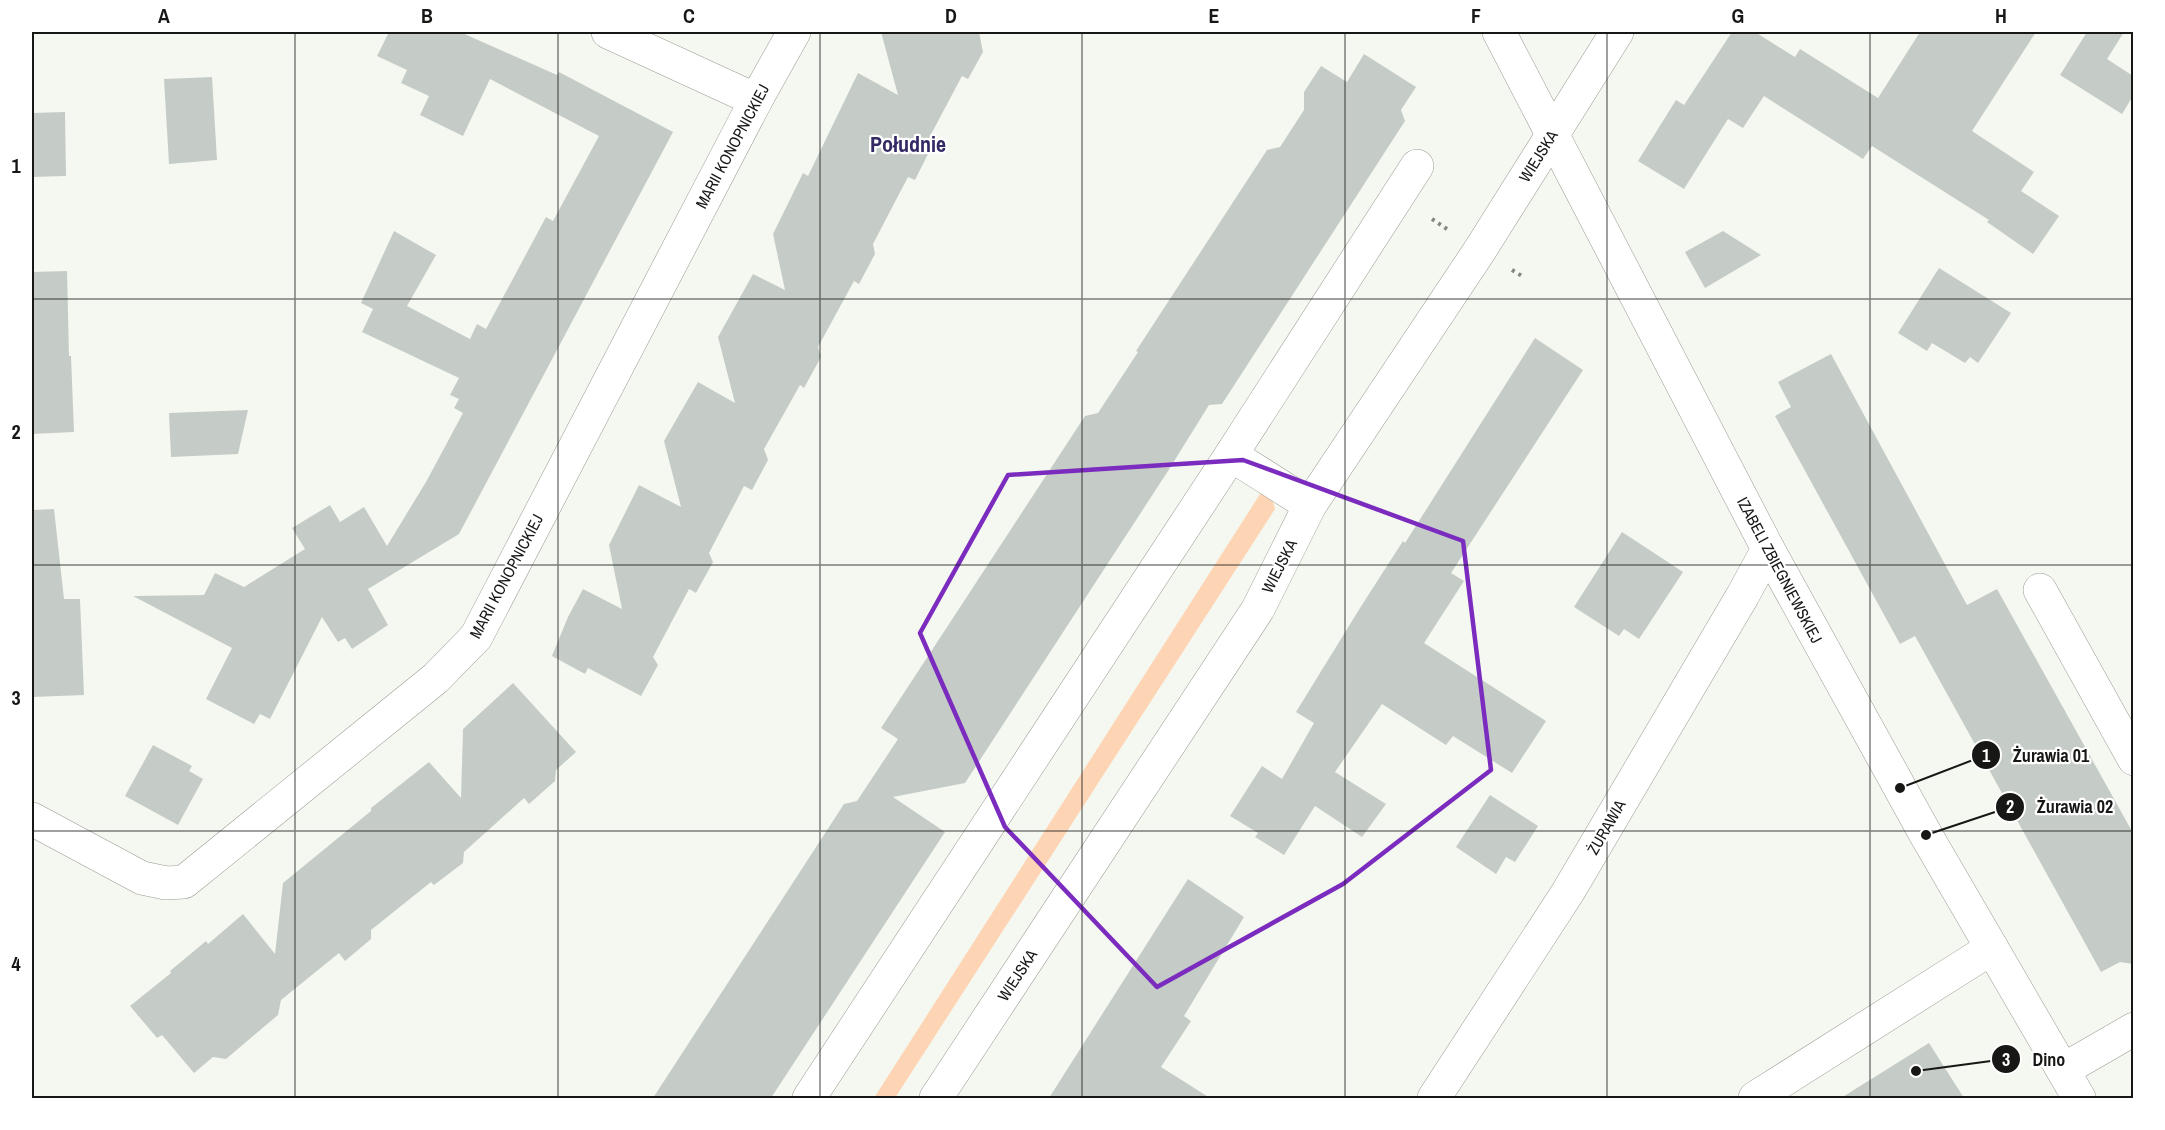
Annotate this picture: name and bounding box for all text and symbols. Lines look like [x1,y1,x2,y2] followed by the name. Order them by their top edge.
[158,2,170,29] text: A
[421,2,433,29] text: B
[683,2,695,29] text: C
[945,2,957,29] text: D
[1209,2,1220,29] text: E
[1471,2,1481,29] text: F
[1732,2,1744,29] text: G
[1995,2,2007,29] text: H
[690,80,774,212] street label: MARII KONOPNICKIEJ
[1513,126,1563,186] street label: WIEJSKA
[870,129,946,159] district label: Południe
[11,152,21,179] text: 1
[11,418,21,445] text: 2
[1732,493,1828,647] street label: IZABELI ZBIEGNIEWSKIEJ
[464,510,548,642] street label: MARII KONOPNICKIEJ
[1256,535,1302,597] street label: WIEJSKA
[11,684,21,711] text: 3
[1971,737,2101,773] callout: Żurawia 01
[1982,743,1991,768] text: 1
[2013,743,2090,768] text: Żurawia 01
[1995,789,2125,825] callout: Żurawia 02
[2006,794,2014,819] text: 2
[2037,794,2113,819] text: Żurawia 02
[1581,795,1631,858] street label: ŻURAWIA
[992,945,1042,1005] street label: WIEJSKA
[11,950,21,977] text: 4
[1991,1041,2077,1077] callout: Dino
[2002,1047,2010,1072] text: 3
[2033,1047,2065,1072] text: Dino

